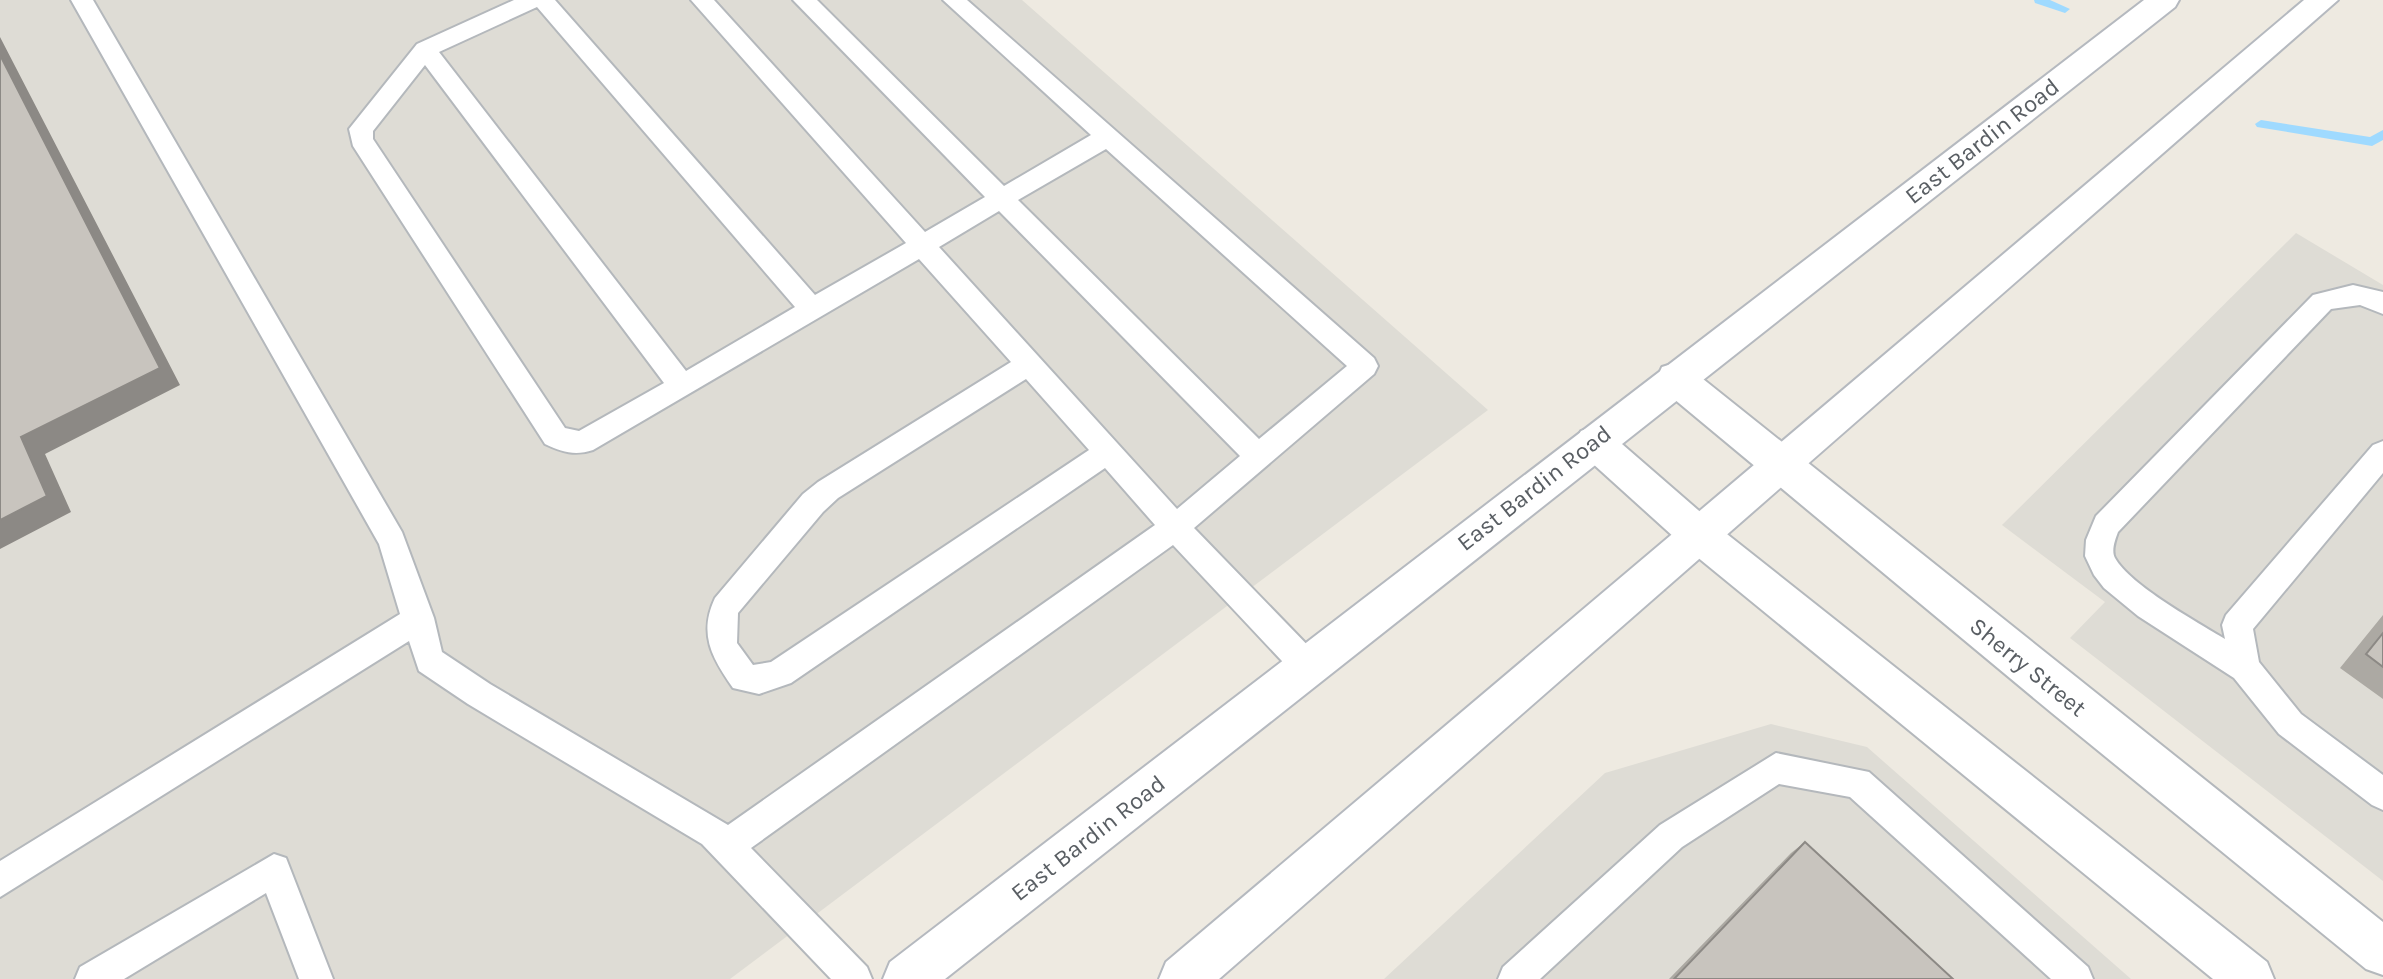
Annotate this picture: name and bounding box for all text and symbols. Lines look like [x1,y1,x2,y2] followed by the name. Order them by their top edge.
[1899,72,2065,210] street label: East Bardin Road
[1451,419,1617,557] street label: East Bardin Road
[1964,612,2092,722] street label: Sherry Street
[1005,769,1171,907] street label: East Bardin Road

